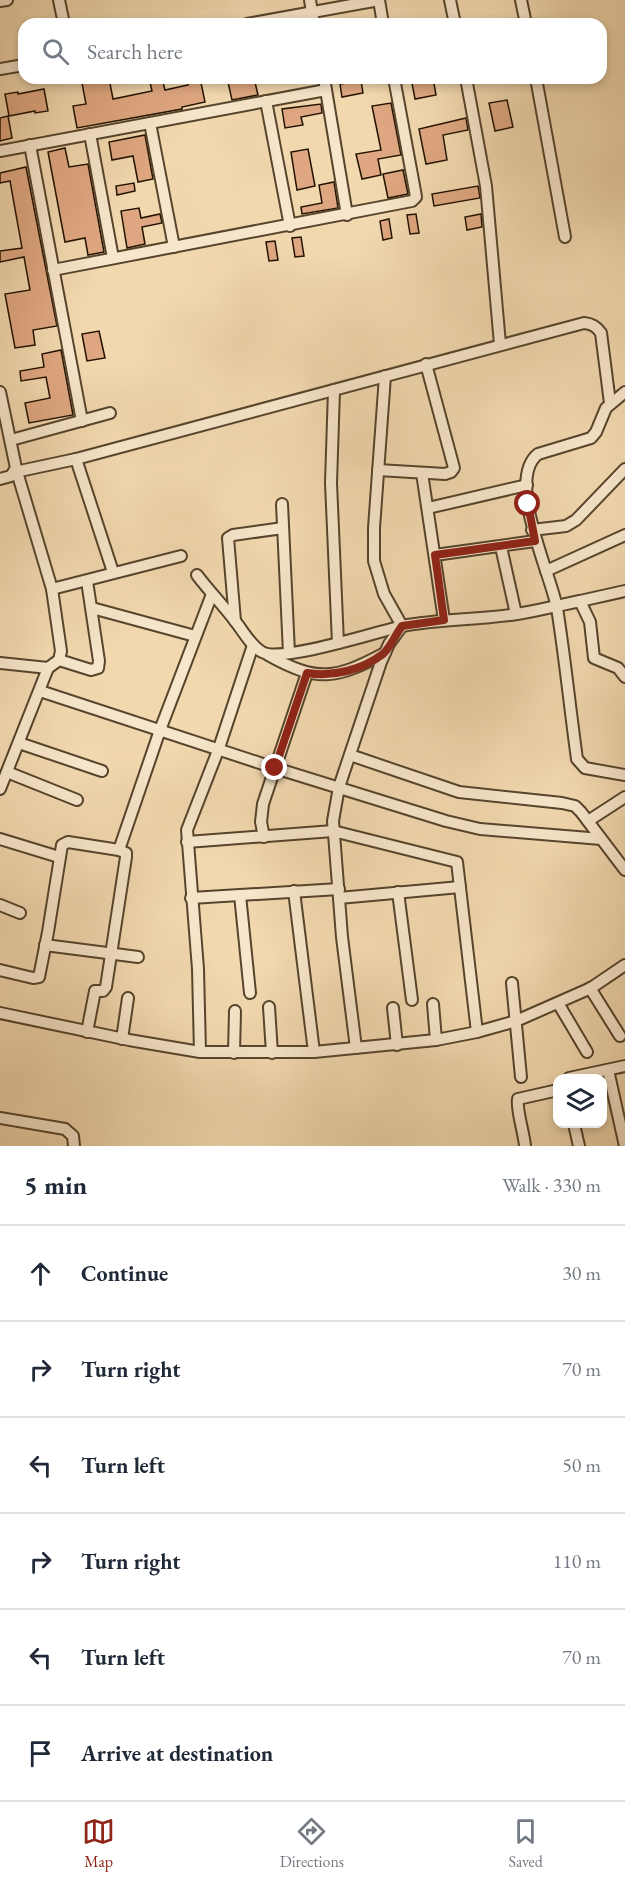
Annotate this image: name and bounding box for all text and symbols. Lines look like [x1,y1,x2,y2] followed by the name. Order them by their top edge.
[18,18,607,84] search box
[39,35,72,68] icon: search
[87,37,182,66] text: Search here
[514,490,540,516] route start
[261,754,287,780] route end
[553,1074,607,1128] map controls
[553,1074,607,1128] button: layers
[24,1168,87,1202] text: 5 min
[502,1172,601,1198] text: Walk · 330 m
[24,1257,57,1290] icon: ahead
[81,1259,168,1288] text: Continue
[562,1260,601,1286] text: 30 m
[24,1353,57,1386] icon: right
[81,1355,180,1384] text: Turn right
[562,1356,601,1382] text: 70 m
[24,1449,57,1482] icon: left
[81,1451,165,1480] text: Turn left
[562,1452,601,1478] text: 50 m
[24,1545,57,1578] icon: right
[81,1547,180,1576] text: Turn right
[553,1548,601,1574] text: 110 m
[24,1641,57,1674] icon: left
[81,1643,165,1672] text: Turn left
[562,1644,601,1670] text: 70 m
[24,1737,57,1770] icon: arrive
[81,1739,273,1768] text: Arrive at destination
[82,1815,115,1872] tab: Map
[280,1815,344,1872] tab: Directions
[508,1815,543,1872] tab: Saved

